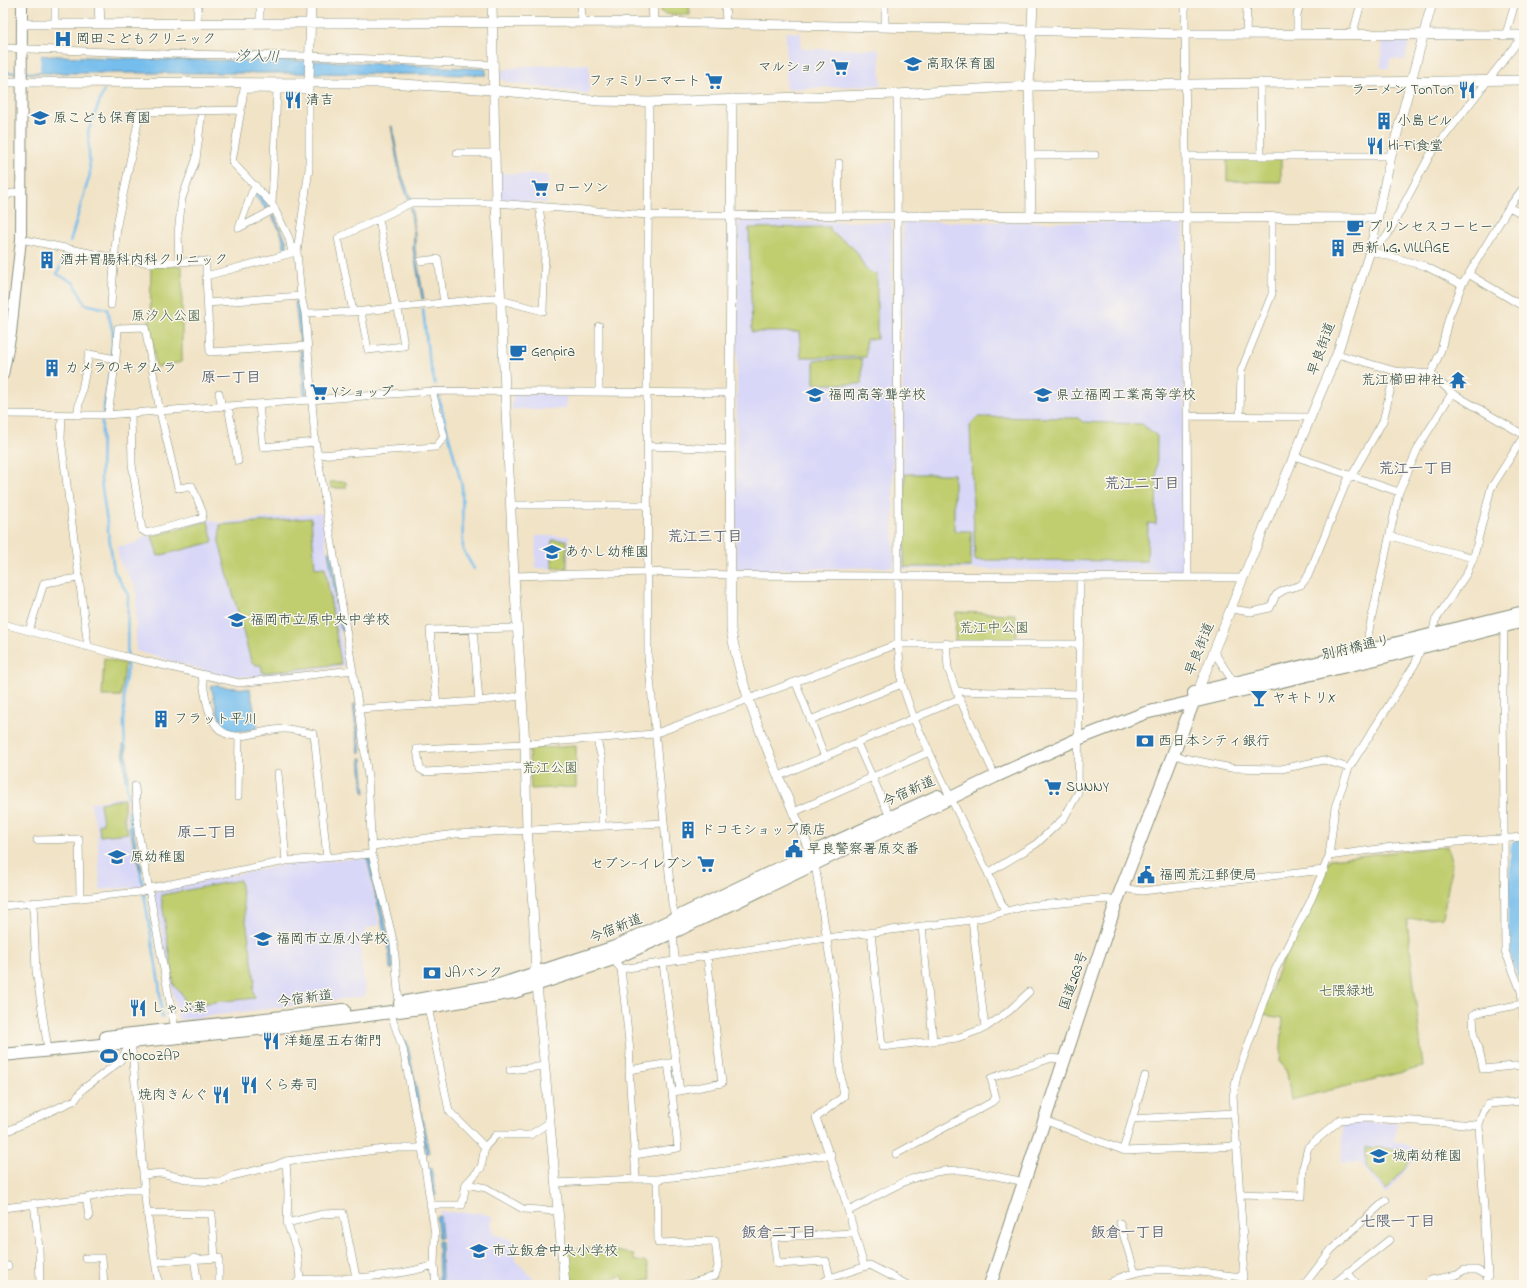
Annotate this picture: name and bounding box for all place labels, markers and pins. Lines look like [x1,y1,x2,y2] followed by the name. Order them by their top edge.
[53,29,73,49] hospital icon: 岡田こどもクリニック
[76,29,216,50] place label: 岡田こどもクリニック
[903,54,923,74] school or university icon: 高取保育園
[926,54,996,75] place label: 高取保育園
[758,57,827,78] place label: マルショク
[830,57,850,77] supermarket icon: マルショク
[589,71,701,92] place label: ファミリーマート
[704,71,724,91] supermarket icon: ファミリーマート
[1351,80,1454,101] place label: ラーメン TonTon
[1457,80,1477,100] restaurant icon: ラーメン TonTon
[283,90,303,110] restaurant icon: 清吉
[306,90,334,111] place label: 清吉
[30,108,50,128] school or university icon: 原こども保育園
[53,108,151,129] place label: 原こども保育園
[1374,111,1394,131] building icon: 小島ビル
[1397,111,1453,132] place label: 小島ビル
[1365,136,1385,156] restaurant icon: Hi-Fi食堂
[1388,136,1444,157] place label: Hi-Fi食堂
[530,178,550,198] supermarket icon: ローソン
[553,178,609,199] place label: ローソン
[1345,217,1365,237] cafe icon: プリンセスコーヒー
[1368,217,1493,238] place label: プリンセスコーヒー
[1328,238,1348,258] building icon: 西新 I.G. VILLAGE
[1351,238,1450,259] place label: 西新 I.G. VILLAGE
[37,250,57,270] building icon: 酒井胃腸科内科クリニック
[60,250,228,271] place label: 酒井胃腸科内科クリニック
[508,342,528,362] cafe icon: Genpira
[531,342,575,363] place label: Genpira
[42,358,62,378] building icon: カメラのキタムラ
[65,358,177,379] place label: カメラのキタムラ
[1361,370,1445,391] place label: 荒江櫛田神社
[1448,370,1468,390] temple icon: 荒江櫛田神社
[309,382,329,402] supermarket icon: Yショップ
[332,382,394,403] place label: Yショップ
[805,385,825,405] school or university icon: 福岡高等聾学校
[828,385,926,406] place label: 福岡高等聾学校
[1033,385,1053,405] school or university icon: 県立福岡工業高等学校
[1056,385,1196,406] place label: 県立福岡工業高等学校
[542,542,562,562] school or university icon: あかし幼稚園
[565,542,649,563] place label: あかし幼稚園
[227,610,247,630] school or university icon: 福岡市立原中央中学校
[250,610,390,631] place label: 福岡市立原中央中学校
[1249,688,1269,708] bar icon: ヤキトリX
[1272,688,1336,709] place label: ヤキトリX
[151,709,171,729] building icon: フラット平川
[174,709,258,730] place label: フラット平川
[1135,731,1155,751] bank icon: 西日本シティ銀行
[1158,731,1270,752] place label: 西日本シティ銀行
[1043,777,1063,797] supermarket icon: SUNNY
[1066,777,1110,798] place label: SUNNY
[678,820,698,840] building icon: ドコモショップ原店
[701,820,826,841] place label: ドコモショップ原店
[784,839,804,859] public building icon: 早良警察署原交番
[807,839,919,860] place label: 早良警察署原交番
[107,847,127,867] school or university icon: 原幼稚園
[130,847,186,868] place label: 原幼稚園
[590,854,693,875] place label: セブン-イレブン
[696,854,716,874] supermarket icon: セブン-イレブン
[1136,865,1156,885] public building icon: 福岡荒江郵便局
[1159,865,1257,886] place label: 福岡荒江郵便局
[253,929,273,949] school or university icon: 福岡市立原小学校
[276,929,388,950] place label: 福岡市立原小学校
[422,963,442,983] bank icon: JAバンク
[445,963,502,984] place label: JAバンク
[128,998,148,1018] restaurant icon: しゃぶ葉
[151,998,207,1019] place label: しゃぶ葉
[261,1031,281,1051] restaurant icon: 洋麺屋五右衛門
[284,1031,382,1052] place label: 洋麺屋五右衛門
[99,1046,119,1066] sports icon: chocoZAP
[122,1046,180,1067] place label: chocoZAP
[239,1075,259,1095] restaurant icon: くら寿司
[262,1075,318,1096] place label: くら寿司
[138,1085,208,1106] place label: 焼肉きんぐ
[211,1085,231,1105] restaurant icon: 焼肉きんぐ
[1369,1146,1389,1166] school or university icon: 城南幼稚園
[1392,1146,1462,1167] place label: 城南幼稚園
[469,1241,489,1261] school or university icon: 市立飯倉中央小学校
[492,1241,618,1262] place label: 市立飯倉中央小学校

